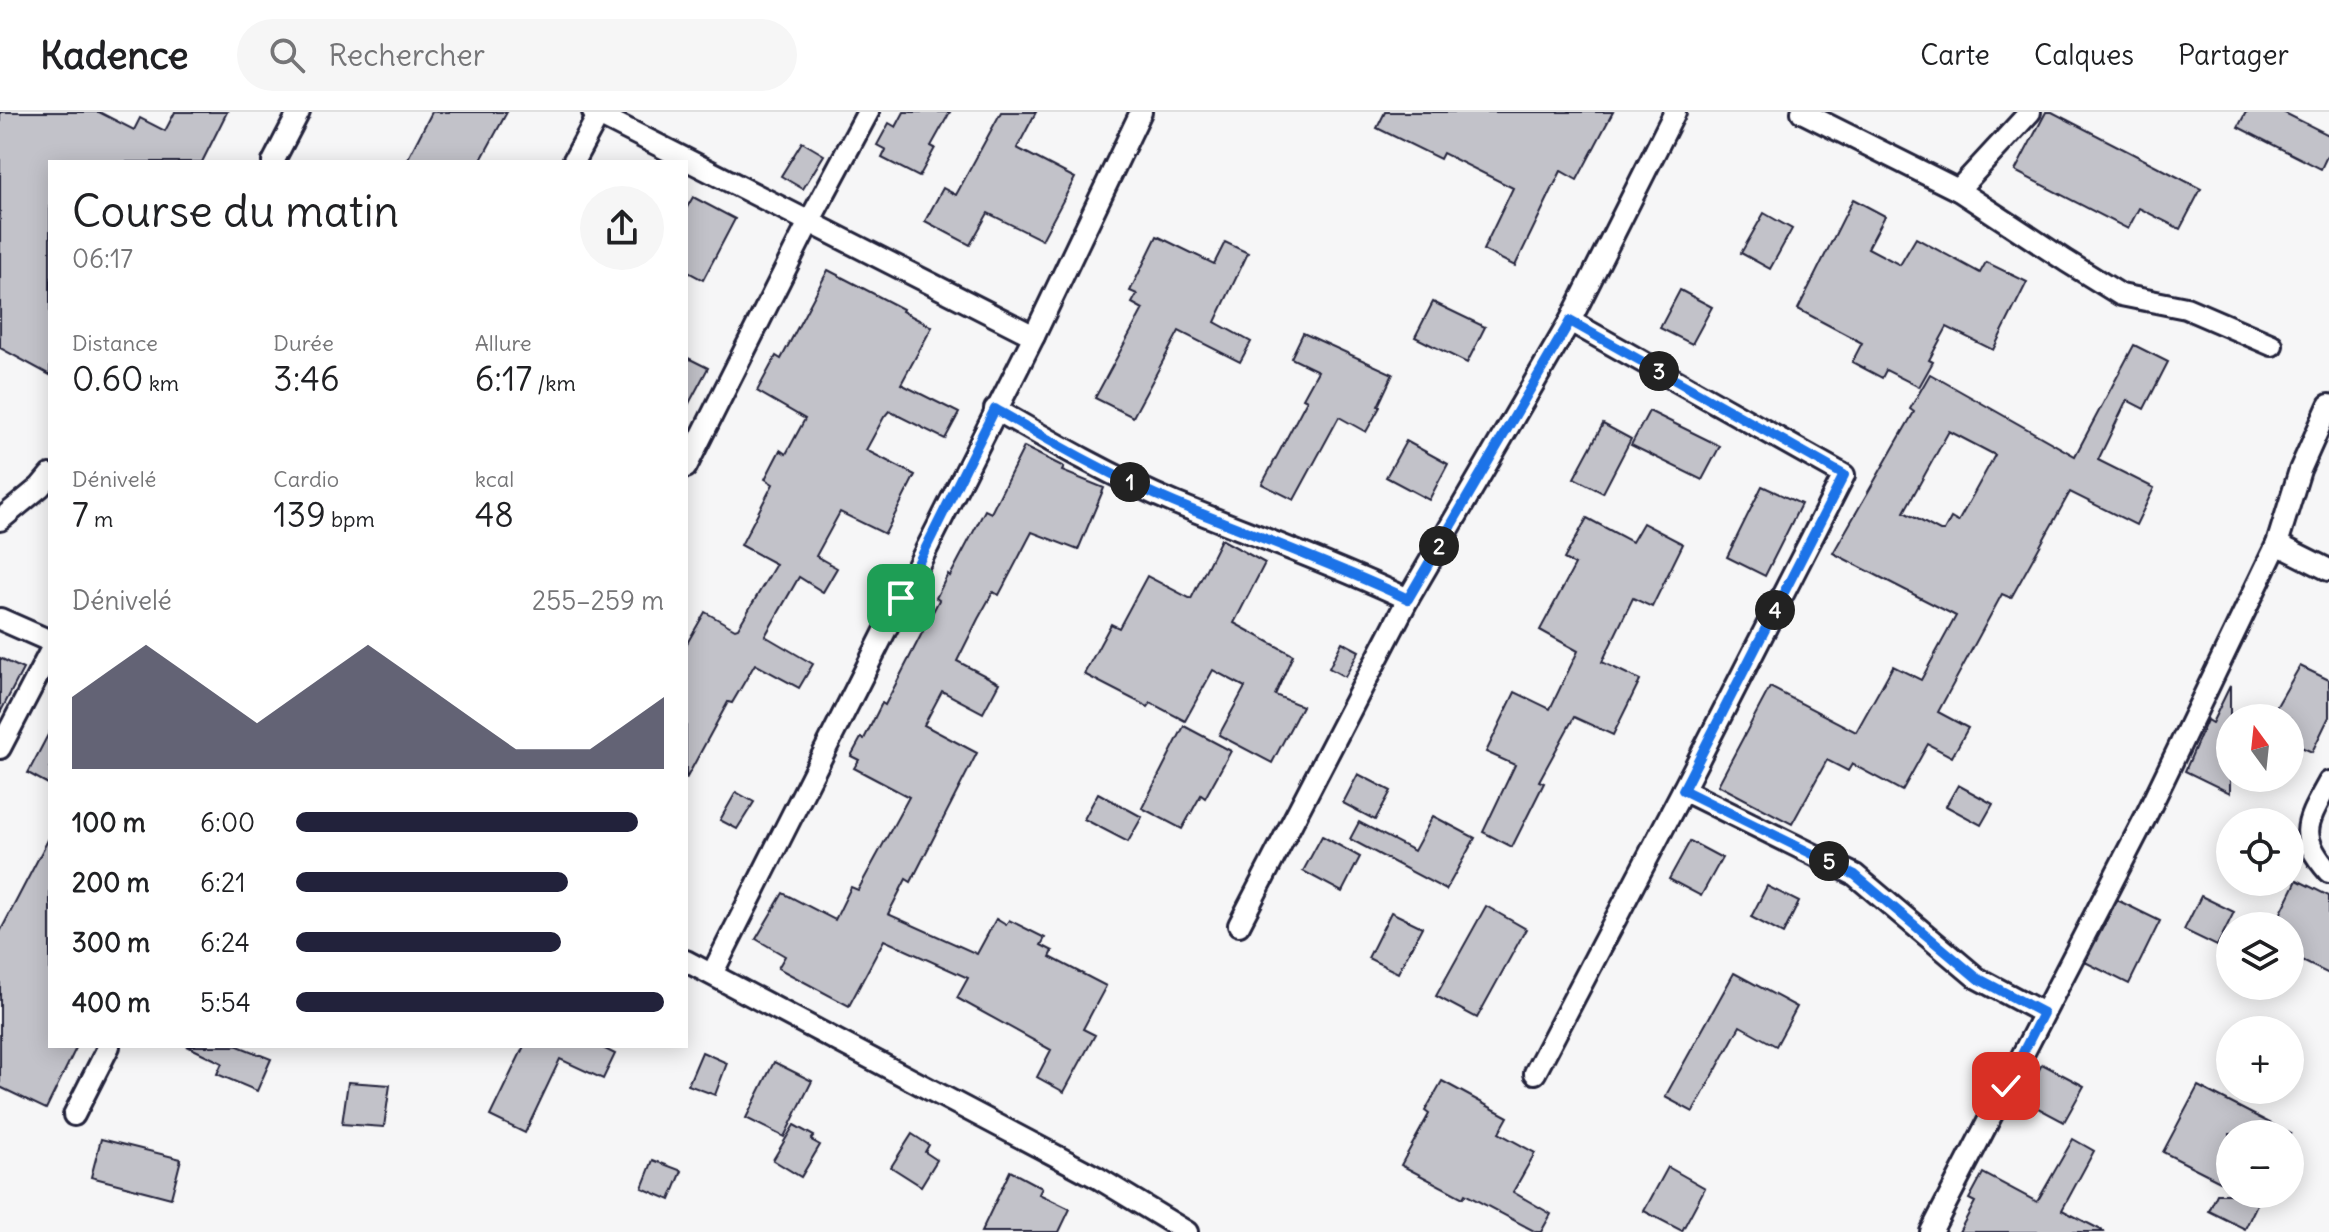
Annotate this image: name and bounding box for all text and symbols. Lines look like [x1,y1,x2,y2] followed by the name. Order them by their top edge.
[237,19,797,91] search box
[40,32,189,79] text: Kadence
[265,33,309,77] icon: search
[329,36,485,74] text: Rechercher
[1920,37,1990,73] text: Carte
[2034,37,2134,73] text: Calques
[2178,37,2289,73] text: Partager
[72,184,399,239] text: Course du matin
[580,186,664,270] button: share
[72,242,133,275] text: 06:17
[72,329,158,357] text: Distance
[273,329,334,357] text: Durée
[475,329,532,357] text: Allure
[1639,351,1679,391] pin: 3
[72,357,143,400] text: 0.60
[273,357,340,400] text: 3:46
[475,357,532,400] text: 6:17
[1653,357,1665,385] text: 3
[143,369,179,397] text: km
[532,369,576,397] text: /km
[1110,462,1150,502] pin: 1
[72,465,156,493] text: Dénivelé
[273,465,339,493] text: Cardio
[475,465,514,493] text: kcal
[1126,468,1134,496] text: 1
[72,493,89,536] text: 7
[273,493,326,536] text: 139
[475,493,514,536] text: 48
[89,505,113,533] text: m
[326,505,375,533] text: bpm
[1419,526,1459,566] pin: 2
[1433,532,1445,560] text: 2
[867,564,935,632] pin
[879,576,923,620] icon: arrive
[72,584,172,617] text: Dénivelé
[532,584,664,617] text: 255–259 m
[1755,590,1795,630] pin: 4
[1769,596,1781,624] text: 4
[2216,704,2304,792] north arrow
[2216,704,2304,1208] map controls
[72,806,146,839] text: 100 m
[200,806,255,839] text: 6:00
[2216,808,2304,896] button: locate
[1809,841,1849,881] pin: 5
[1823,847,1835,875] text: 5
[72,866,149,899] text: 200 m
[200,866,245,899] text: 6:21
[2216,912,2304,1000] button: layers
[72,926,150,959] text: 300 m
[200,926,250,959] text: 6:24
[72,986,150,1019] text: 400 m
[200,986,251,1019] text: 5:54
[2216,1016,2304,1104] button: +
[1972,1052,2040,1120] pin
[1984,1064,2028,1108] icon: check
[2216,1120,2304,1208] button: −

